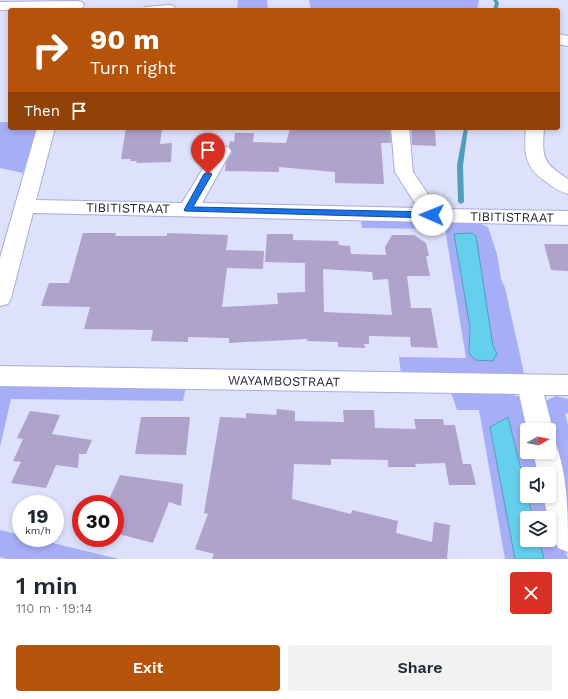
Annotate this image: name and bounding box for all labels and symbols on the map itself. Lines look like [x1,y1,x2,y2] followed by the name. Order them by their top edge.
[191,133,225,174] pin
[411,194,453,236] position arrow
[86,200,170,216] street label: TIBITISTRAAT
[470,209,554,225] street label: TIBITISTRAAT
[228,373,341,389] street label: WAYAMBOSTRAAT
[520,423,556,459] north arrow
[72,495,124,547] speed limit sign: 30

